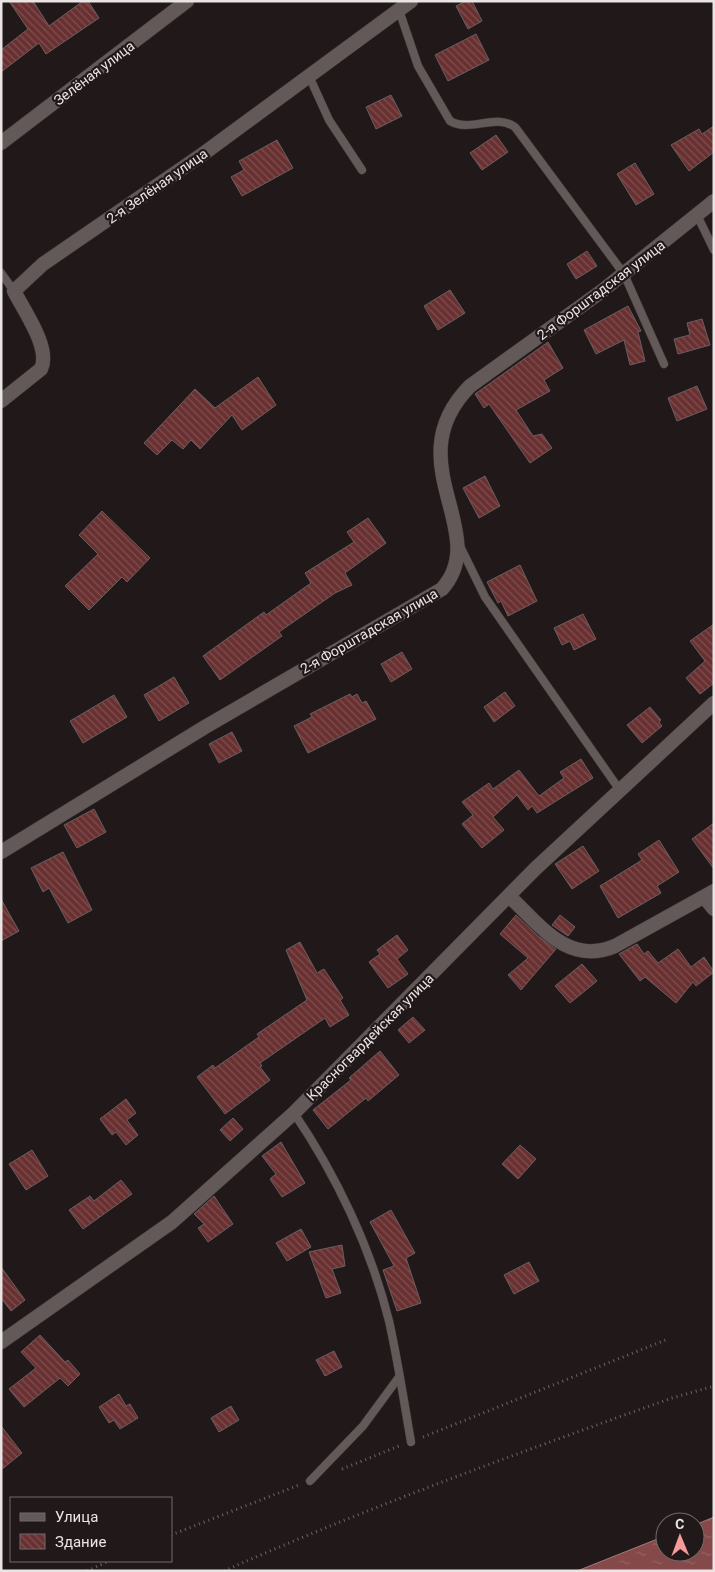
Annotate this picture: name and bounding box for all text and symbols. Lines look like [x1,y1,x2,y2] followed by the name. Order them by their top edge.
[51,38,137,108] street label: Зелёная улица
[103,145,211,227] street label: 2-я Зелёная улица
[534,237,668,343] street label: 2-я Форштадская улица
[298,585,440,677] street label: 2-я Форштадская улица
[303,970,437,1104] street label: Красногвардейская улица
[10,1497,172,1562] legend
[55,1508,98,1526] text: Улица
[655,1512,705,1562] north arrow
[675,1516,684,1532] text: С
[55,1533,106,1551] text: Здание

